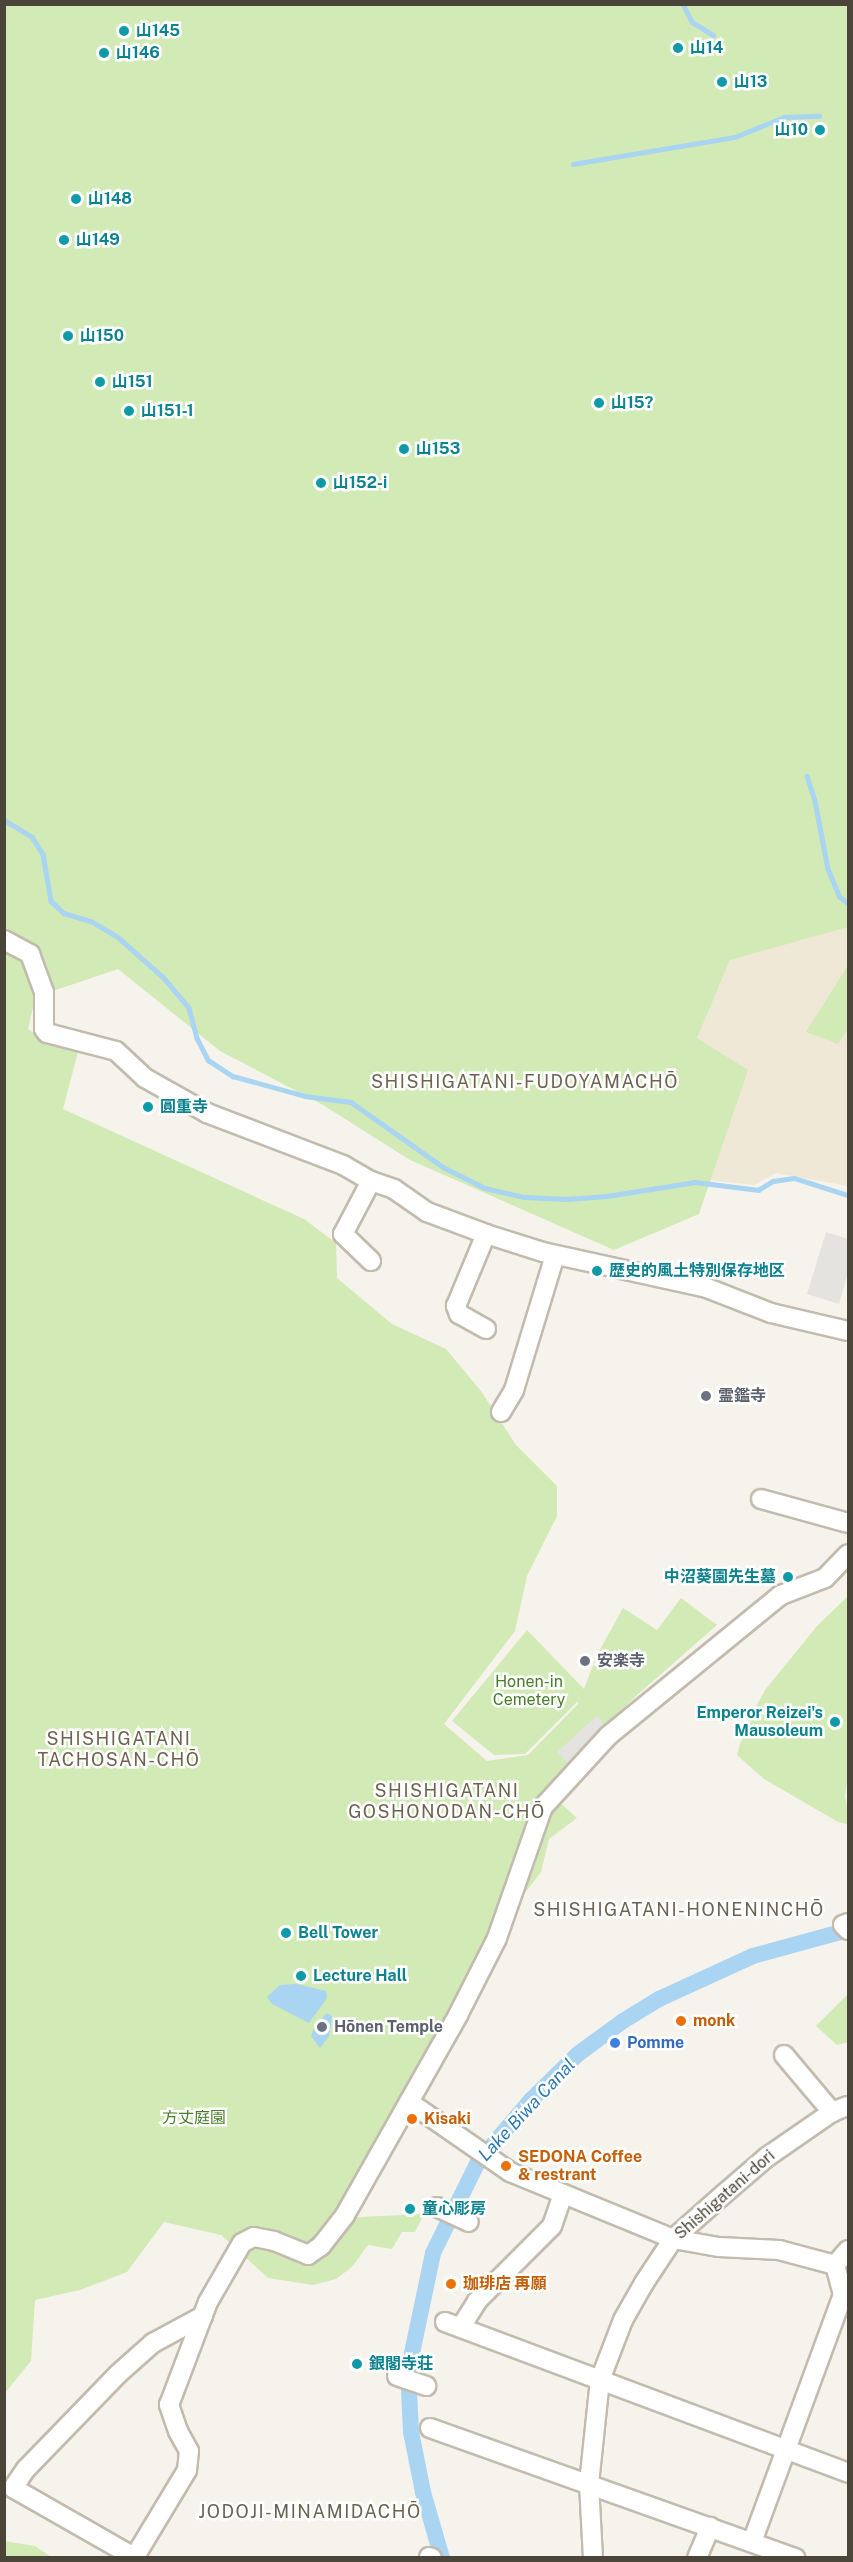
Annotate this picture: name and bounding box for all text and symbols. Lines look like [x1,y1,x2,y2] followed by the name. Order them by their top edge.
[136,21,180,41] place label: 山145
[117,24,131,38] marker: 山145
[690,38,723,58] place label: 山14
[671,41,685,55] marker: 山14
[116,43,160,63] place label: 山146
[97,46,111,60] marker: 山146
[734,72,767,92] place label: 山13
[715,75,729,89] marker: 山13
[775,120,808,140] place label: 山10
[813,123,827,137] marker: 山10
[88,189,132,209] place label: 山148
[69,192,83,206] marker: 山148
[76,230,120,250] place label: 山149
[57,233,71,247] marker: 山149
[80,326,124,346] place label: 山150
[61,329,75,343] marker: 山150
[112,372,152,392] place label: 山151
[93,375,107,389] marker: 山151
[611,393,653,413] place label: 山15?
[592,396,606,410] marker: 山15?
[141,401,194,421] place label: 山151-1
[122,404,136,418] marker: 山151-1
[416,439,460,459] place label: 山153
[397,442,411,456] marker: 山153
[333,473,387,493] place label: 山152-i
[314,476,328,490] marker: 山152-i
[371,1071,679,1093] district label: SHISHIGATANI-FUDOYAMACHŌ
[160,1097,208,1117] place label: 圓重寺
[141,1100,155,1114] marker: 圓重寺
[609,1261,785,1281] place label: 歴史的風土特別保存地区
[590,1264,604,1278] marker: 歴史的風土特別保存地区
[718,1386,766,1406] place label: 霊鑑寺
[699,1389,713,1403] marker: 霊鑑寺
[664,1567,776,1587] place label: 中沼葵園先生墓
[781,1570,795,1584] marker: 中沼葵園先生墓
[597,1651,645,1671] place label: 安楽寺
[578,1654,592,1668] marker: 安楽寺
[493,1672,565,1710] park label: Honen-in Cemetery
[697,1703,823,1741] place label: Emperor Reizei's Mausoleum
[828,1715,842,1729] marker: Emperor Reizei's Mausoleum
[38,1729,200,1772] district label: SHISHIGATANI TACHOSAN-CHŌ
[348,1781,546,1824] district label: SHISHIGATANI GOSHONODAN-CHŌ
[533,1899,825,1921] district label: SHISHIGATANI-HONENINCHŌ
[298,1923,378,1943] place label: Bell Tower
[279,1926,293,1940] marker: Bell Tower
[313,1966,407,1986] place label: Lecture Hall
[294,1969,308,1983] marker: Lecture Hall
[693,2011,735,2031] place label: monk
[674,2014,688,2028] marker: monk
[334,2017,443,2037] place label: Hōnen Temple
[315,2020,329,2034] marker: Hōnen Temple
[627,2033,684,2053] place label: Pomme
[608,2036,622,2050] marker: Pomme
[474,2054,580,2166] water label: Lake Biwa Canal
[162,2108,226,2128] park label: 方丈庭園
[424,2109,471,2129] place label: Kisaki
[405,2112,419,2126] marker: Kisaki
[671,2146,779,2244] street label: Shishigatani-dori
[518,2147,642,2185] place label: SEDONA Coffee & restrant
[499,2159,513,2173] marker: SEDONA Coffee & restrant
[422,2199,486,2219] place label: 童心彫房
[403,2202,417,2216] marker: 童心彫房
[463,2274,547,2294] place label: 珈琲店 再願
[444,2277,458,2291] marker: 珈琲店 再願
[369,2354,433,2374] place label: 銀閣寺荘
[350,2357,364,2371] marker: 銀閣寺荘
[198,2501,422,2523] district label: JODOJI-MINAMIDACHŌ

